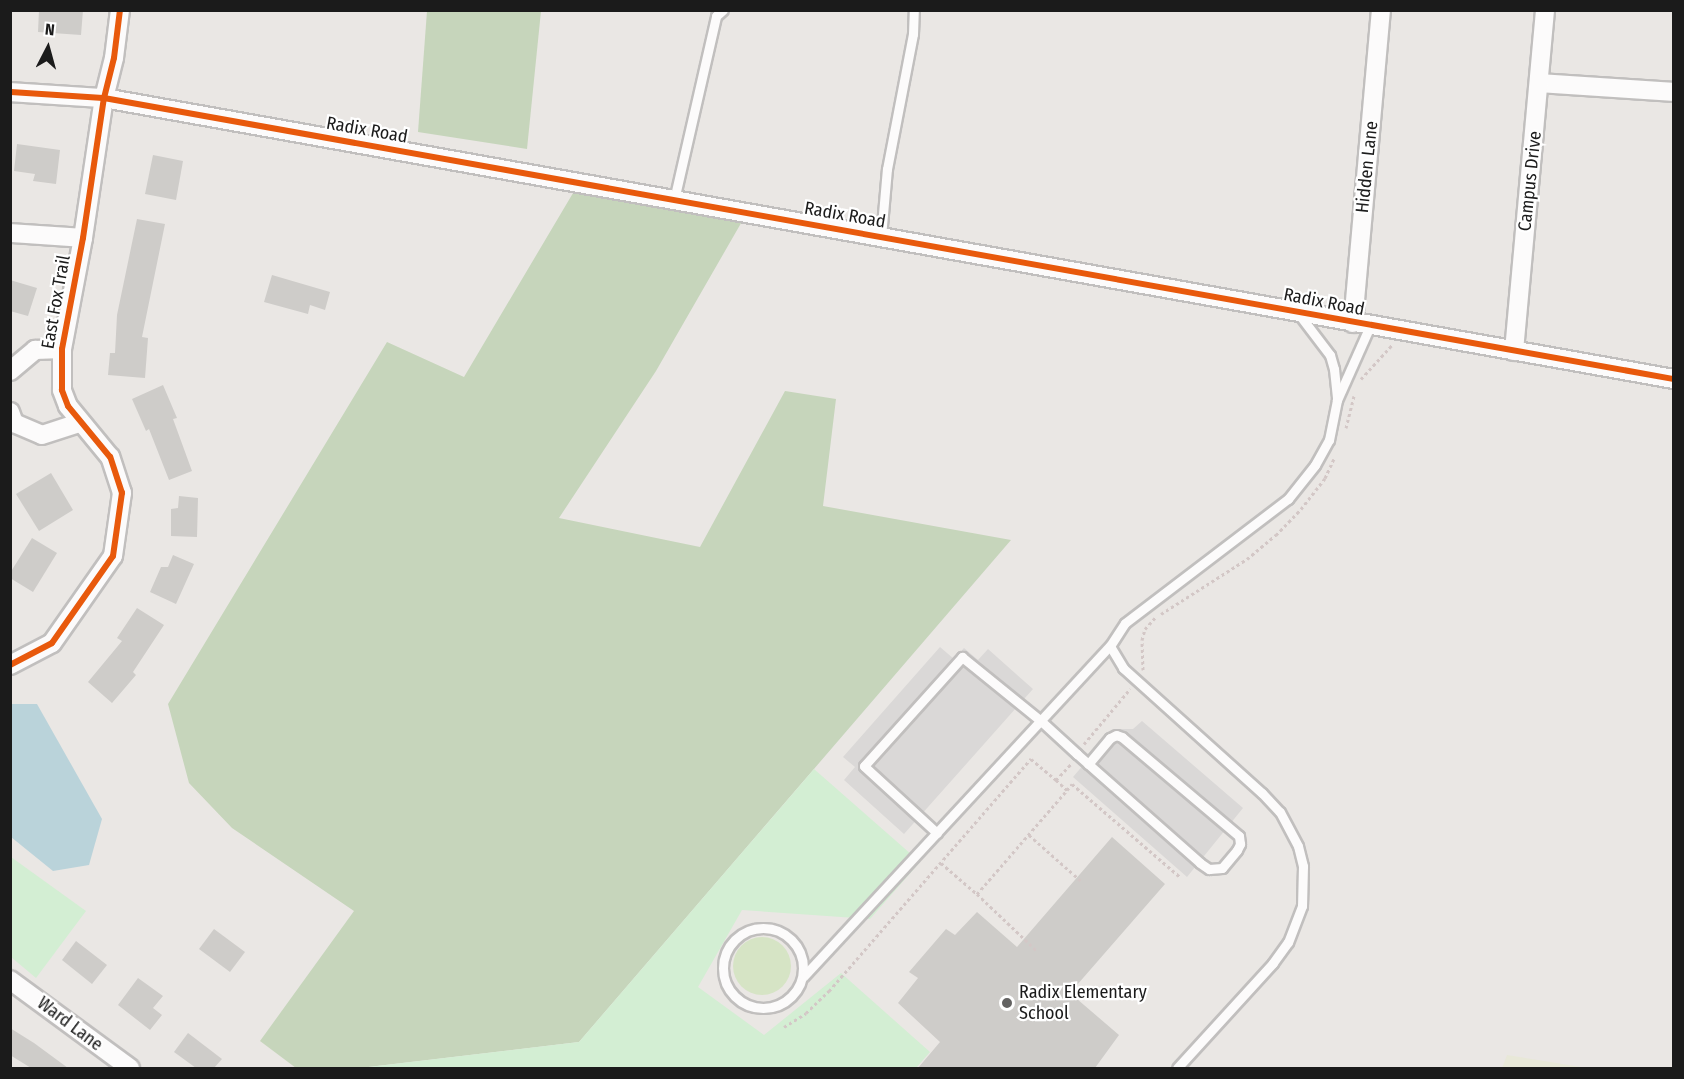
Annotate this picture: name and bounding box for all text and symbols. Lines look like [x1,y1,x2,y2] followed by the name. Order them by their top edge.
[18,18,78,78] north arrow
[44,20,56,40] text: N
[325,112,409,148] street label: Radix Road
[1351,120,1383,214] street label: Hidden Lane
[1514,130,1546,232] street label: Campus Drive
[803,197,887,233] street label: Radix Road
[37,253,75,351] street label: East Fox Trail
[1282,284,1366,320] street label: Radix Road
[1019,982,1147,1024] place label: Radix Elementary School
[33,992,107,1056] street label: Ward Lane
[1000,996,1014,1010] marker: Radix Elementary School

